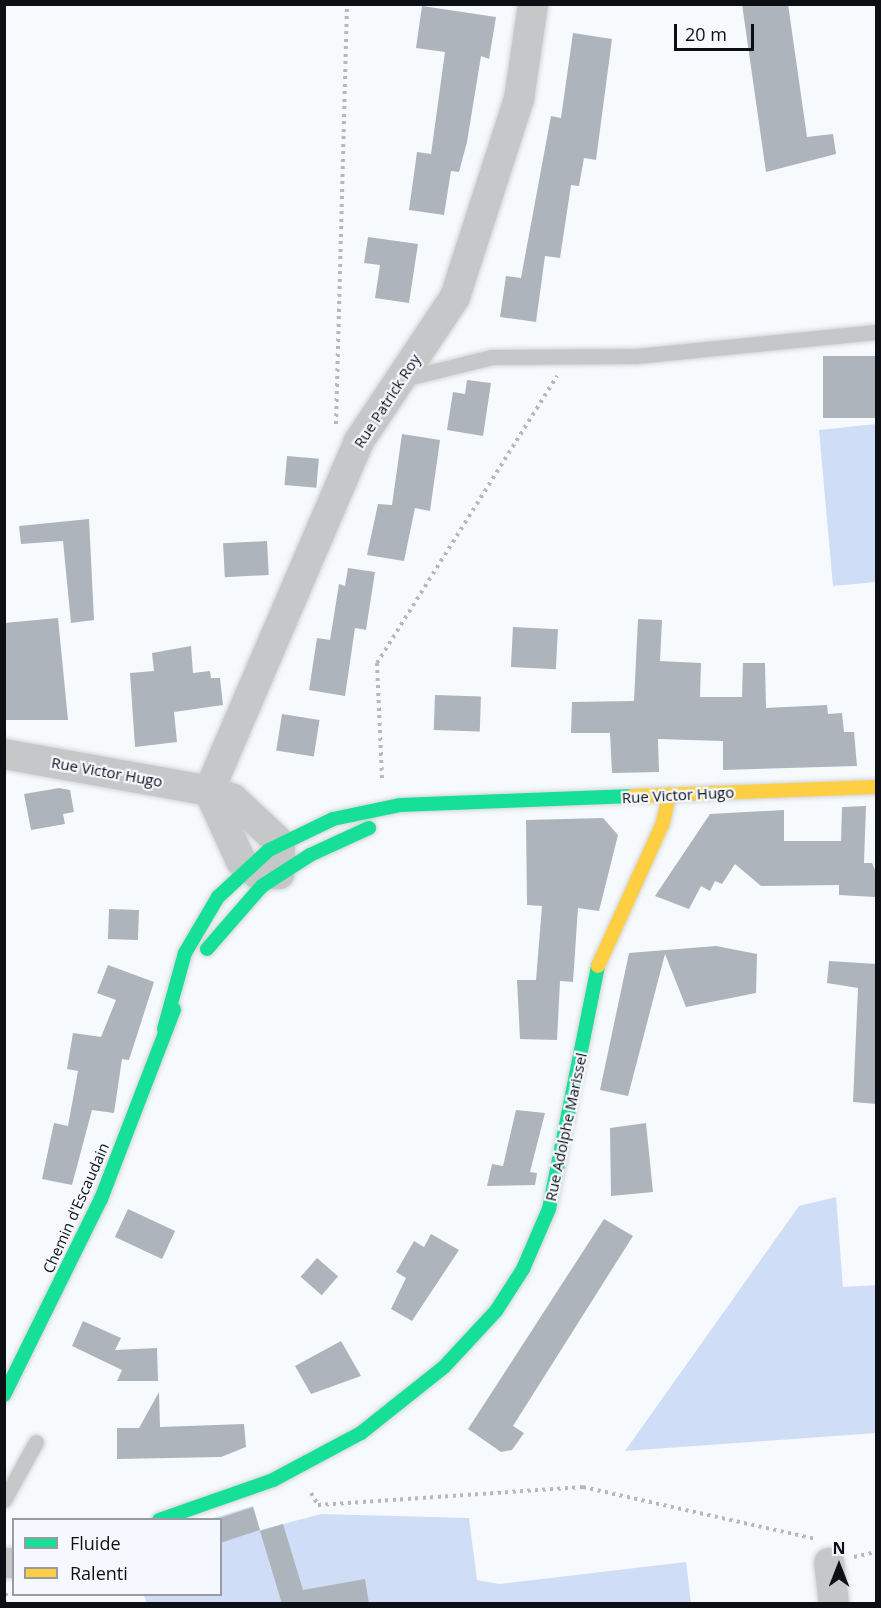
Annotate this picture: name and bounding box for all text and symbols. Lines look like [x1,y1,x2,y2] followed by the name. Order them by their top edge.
[677,12,756,50] scale bar
[685,22,727,46] text: 20 m
[350,351,424,451] street label: Rue Patrick Roy
[50,753,164,791] street label: Rue Victor Hugo
[621,783,735,807] street label: Rue Victor Hugo
[541,1051,591,1203] street label: Rue Adolphe Marissel
[39,1140,113,1276] street label: Chemin d'Escaudain
[12,1518,222,1596] legend
[70,1531,121,1555] text: Fluide
[809,1536,869,1596] north arrow
[832,1537,846,1559] text: N
[70,1561,128,1585] text: Ralenti

